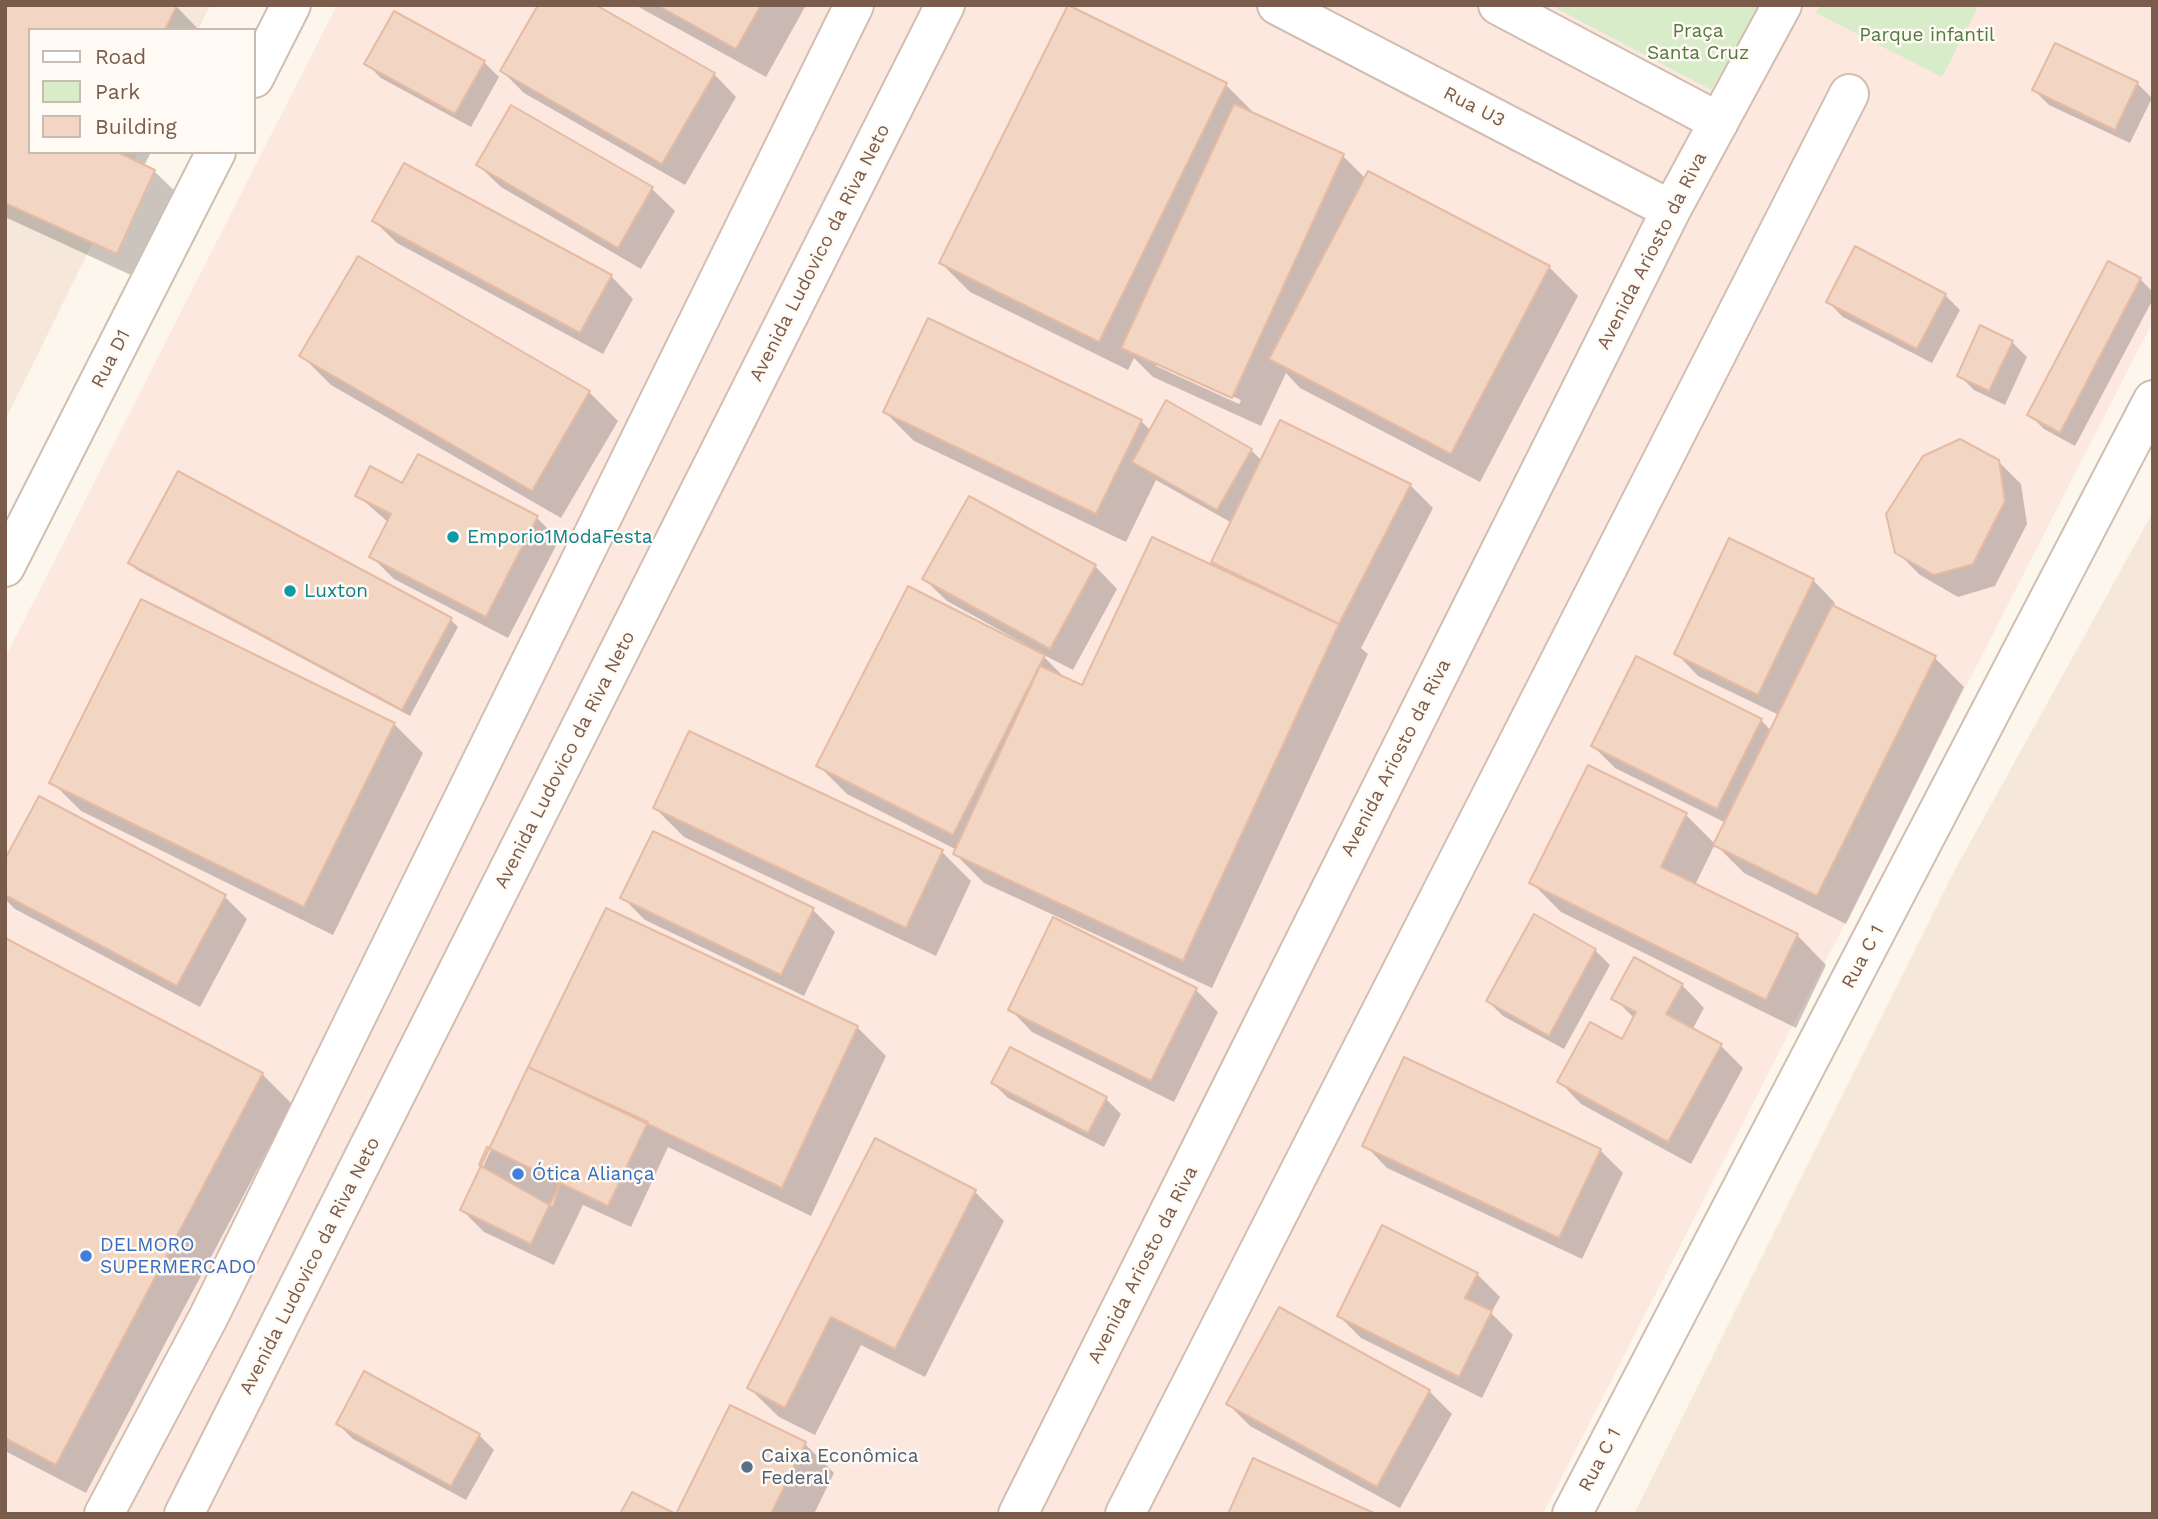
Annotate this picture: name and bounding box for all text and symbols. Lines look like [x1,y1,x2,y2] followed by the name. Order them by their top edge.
[1647,20,1749,64] park label: Praça Santa Cruz
[1859,24,1995,46] park label: Parque infantil
[28,28,256,154] legend
[95,44,146,69] text: Road
[95,79,140,104] text: Park
[1439,82,1509,132] street label: Rua U3
[95,114,177,139] text: Building
[745,121,895,385] street label: Avenida Ludovico da Riva Neto
[1592,149,1712,353] street label: Avenida Ariosto da Riva
[87,326,135,392] street label: Rua D1
[467,526,653,548] place label: Emporio1ModaFesta
[445,529,461,545] marker: Emporio1ModaFesta
[304,580,368,602] place label: Luxton
[282,583,298,599] marker: Luxton
[490,628,640,892] street label: Avenida Ludovico da Riva Neto
[1336,656,1456,860] street label: Avenida Ariosto da Riva
[1837,921,1889,993] street label: Rua C 1
[235,1134,385,1398] street label: Avenida Ludovico da Riva Neto
[532,1163,654,1185] place label: Ótica Aliança
[1083,1163,1203,1367] street label: Avenida Ariosto da Riva
[510,1166,526,1182] marker: Ótica Aliança
[100,1234,256,1278] place label: DELMORO SUPERMERCADO
[78,1248,94,1264] marker: DELMORO SUPERMERCADO
[1574,1424,1626,1496] street label: Rua C 1
[761,1445,919,1489] place label: Caixa Econômica Federal
[739,1459,755,1475] marker: Caixa Econômica Federal

